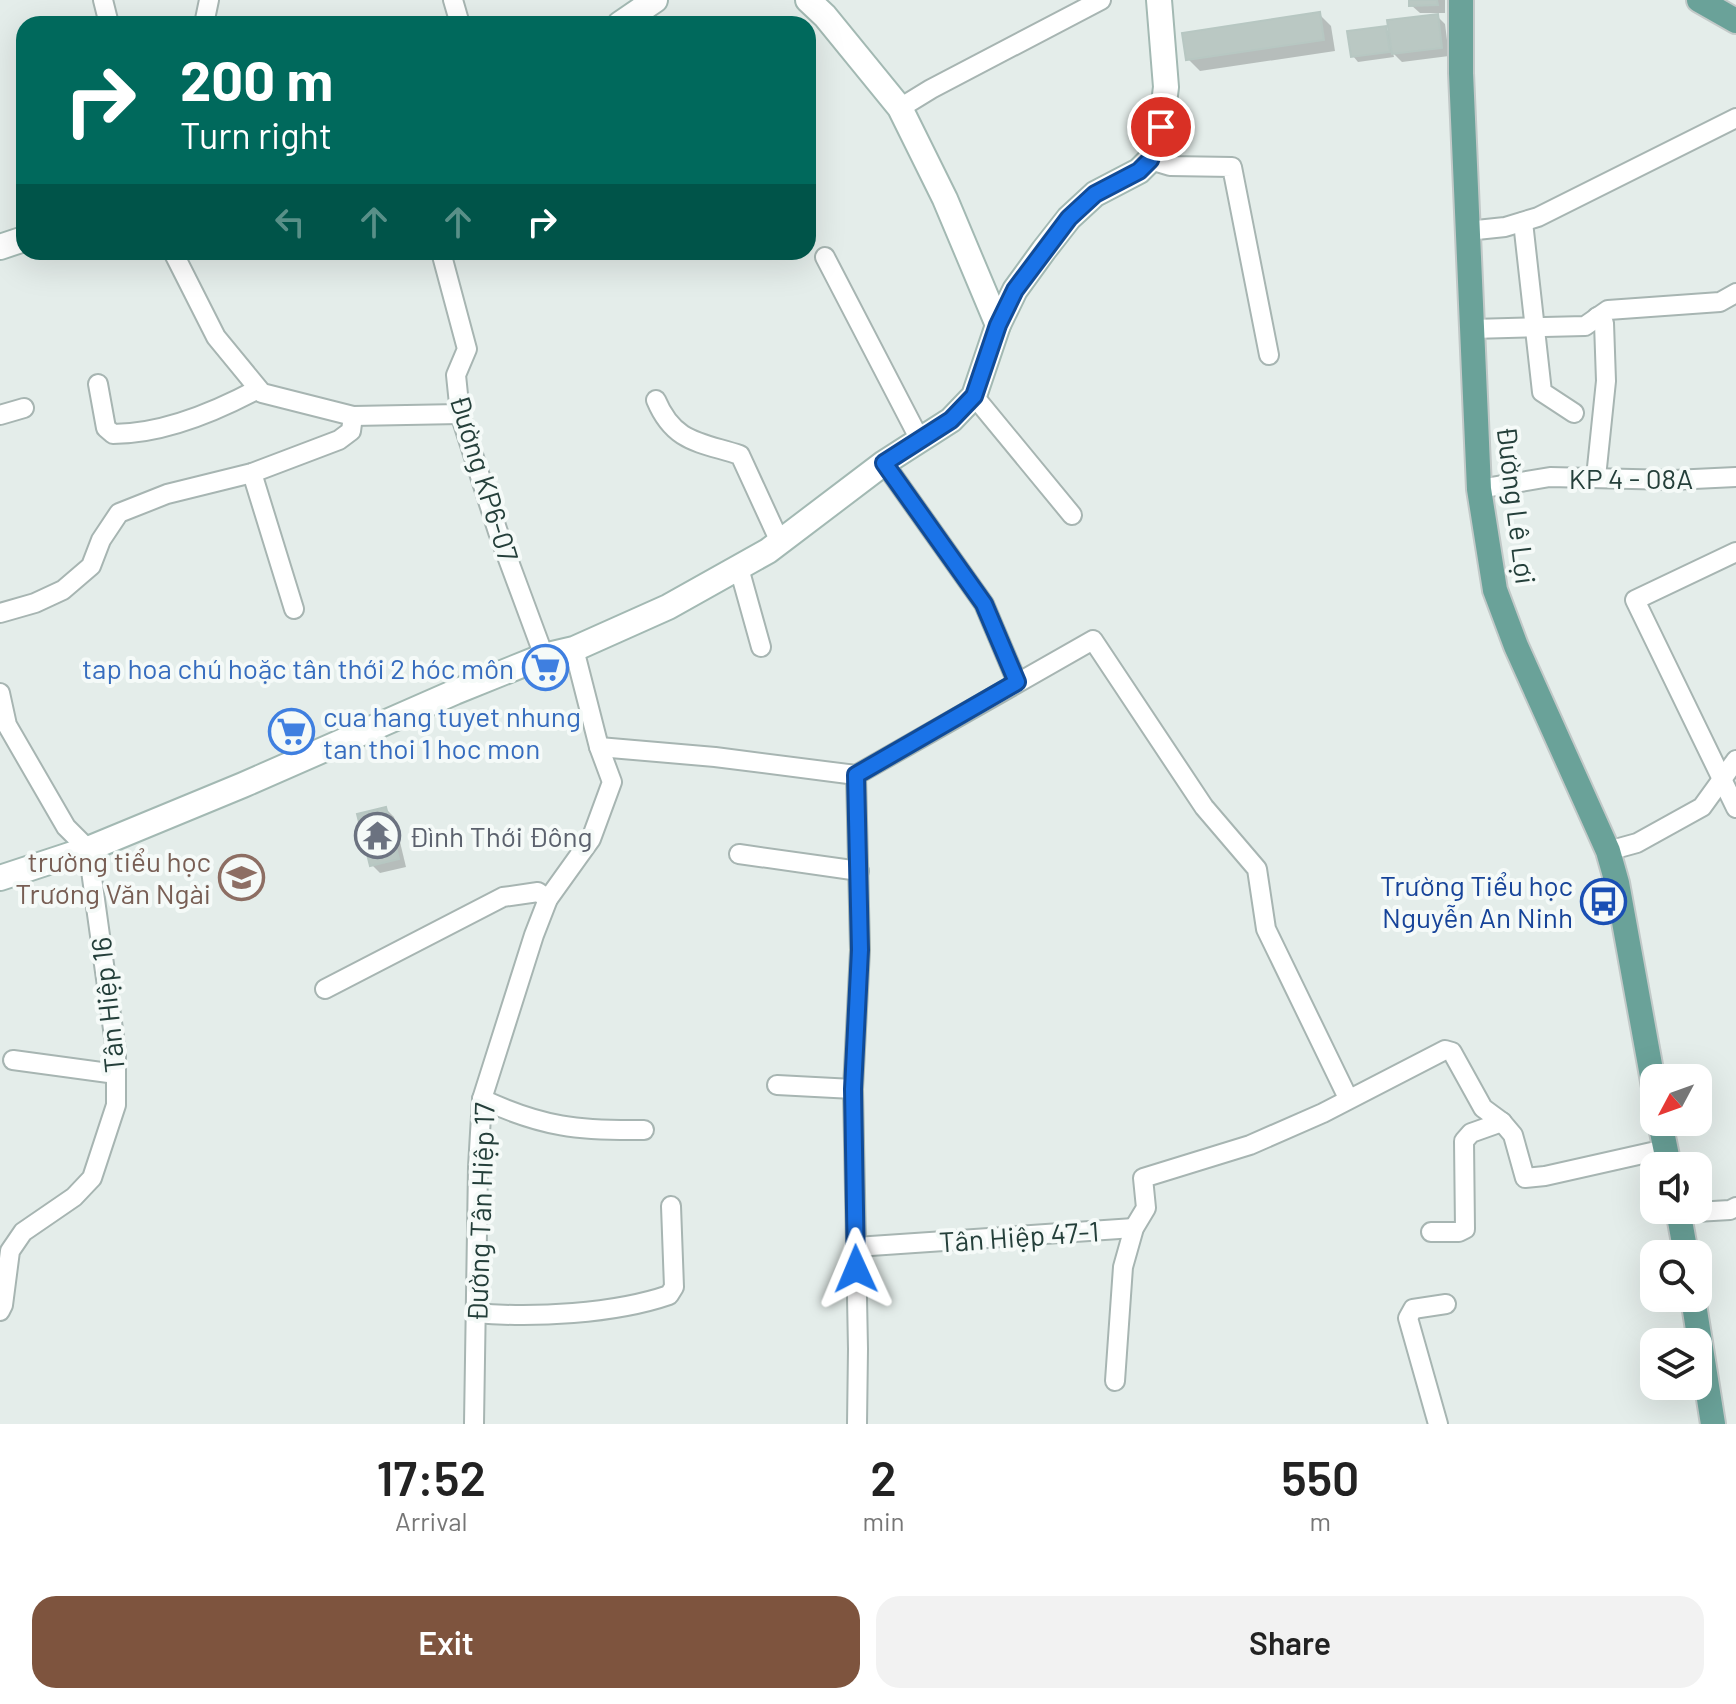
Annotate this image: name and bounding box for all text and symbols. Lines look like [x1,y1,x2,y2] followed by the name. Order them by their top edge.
[180,45,333,112] text: 200 m
[48,48,152,152] icon: right
[1127,93,1195,161] pin
[1139,105,1183,149] icon: arrive
[180,113,332,156] text: Turn right
[268,200,312,244] icon: left
[352,200,396,244] icon: ahead
[436,200,480,244] icon: ahead
[520,200,564,244] icon: right
[443,390,527,566] street label: Đường KP6-07
[1490,424,1544,586] street label: Đường Lê Lợi
[1569,461,1693,495] street label: KP 4 - 08A
[521,644,569,692] supermarket icon: tap hoa chú hoặc tân thới 2 hóc môn
[82,651,514,685] place label: tap hoa chú hoặc tân thới 2 hóc môn
[323,699,581,765] place label: cua hang tuyet nhung tan thoi 1 hoc mon
[268,708,316,756] supermarket icon: cua hang tuyet nhung tan thoi 1 hoc mon
[354,812,402,860] temple icon: Đình Thới Đông
[409,819,593,853] place label: Đình Thới Đông
[15,844,211,910] place label: trường tiểu học Trương Văn Ngài
[218,853,266,901] school or university icon: trường tiểu học Trương Văn Ngài
[1380,868,1573,934] place label: Trường Tiểu học Nguyễn An Ninh
[1580,877,1628,925] bus stop icon: Trường Tiểu học Nguyễn An Ninh
[83,936,131,1074] street label: Tân Hiệp 16
[1640,1064,1712,1136] north arrow
[1640,1064,1712,1400] map controls
[459,1102,501,1322] street label: Đường Tân Hiệp 17
[1640,1152,1712,1224] button: sound
[938,1213,1100,1259] street label: Tân Hiệp 47-1
[814,1227,898,1311] position arrow
[1640,1240,1712,1312] button: search
[1640,1328,1712,1400] button: layers
[377,1448,486,1506] text: 17:52
[870,1448,897,1506] text: 2
[1281,1448,1359,1506] text: 550
[395,1505,468,1536] text: Arrival
[862,1505,905,1536] text: min
[1310,1505,1331,1536] text: m
[32,1596,860,1688] button: Exit
[876,1596,1704,1688] button: Share

